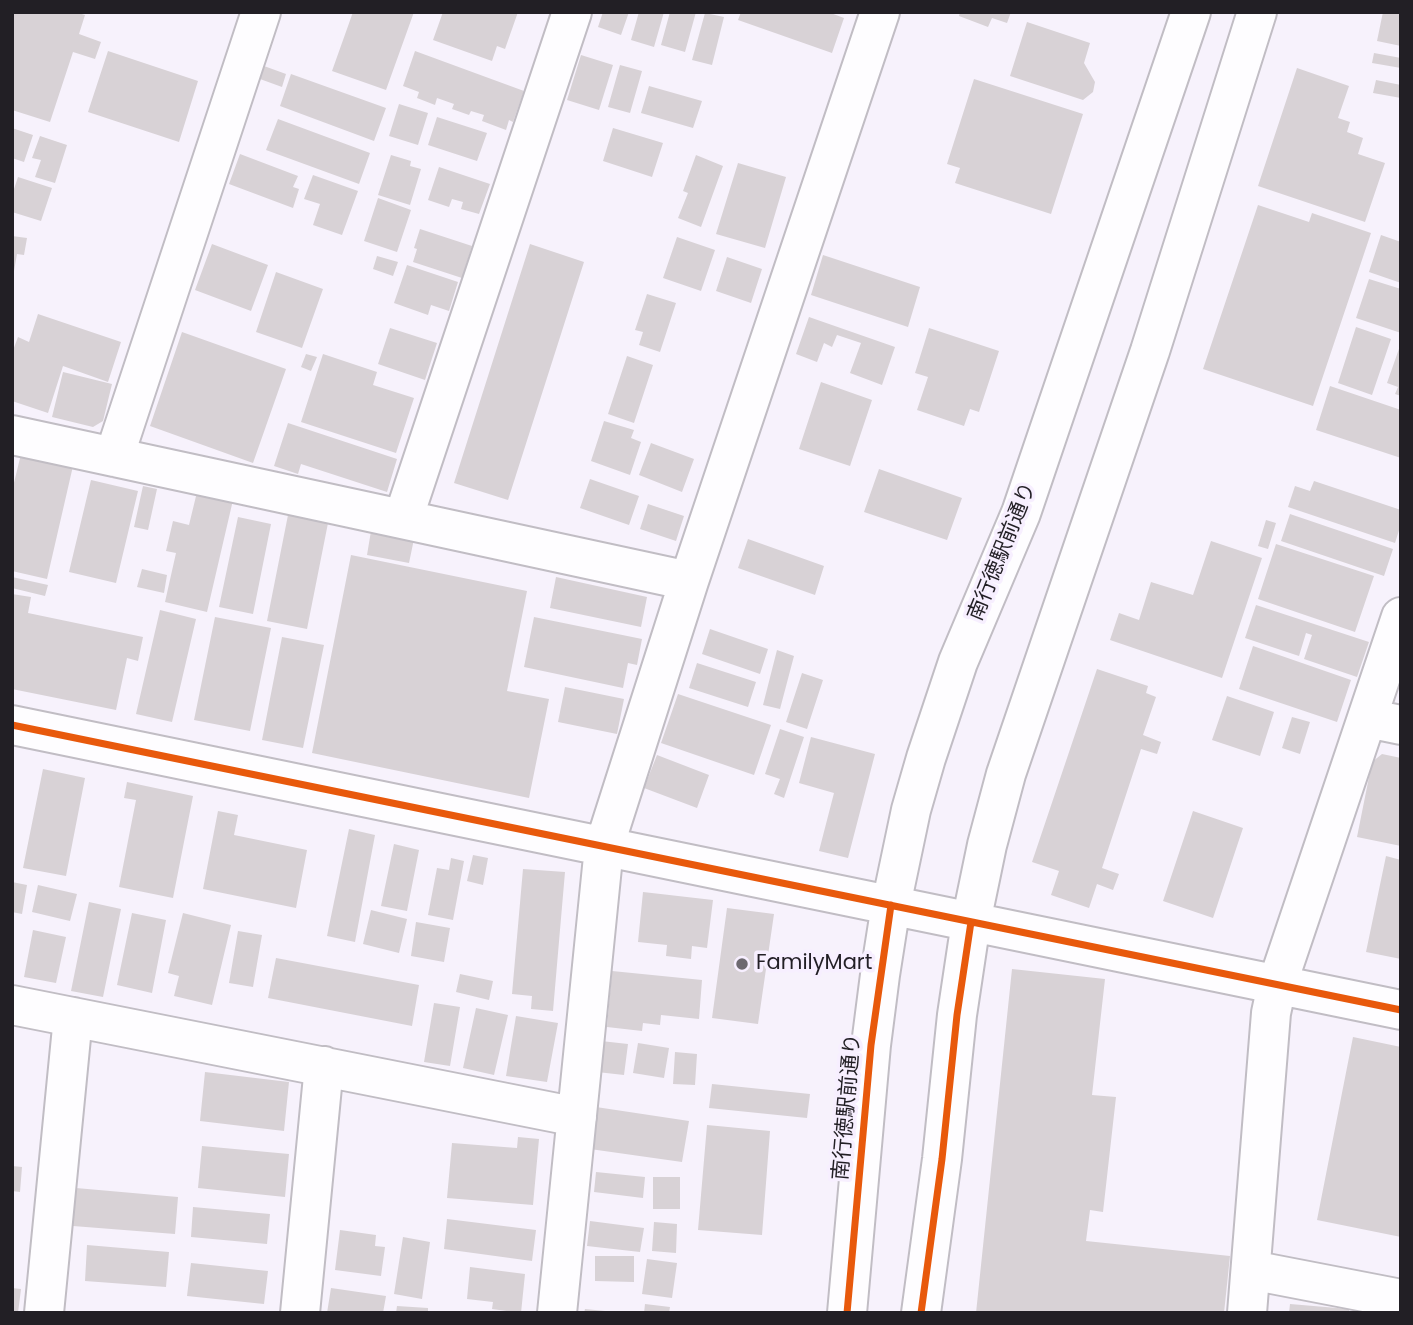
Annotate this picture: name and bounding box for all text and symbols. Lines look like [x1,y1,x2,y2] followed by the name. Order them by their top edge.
[964,479,1042,625] street label: 南行徳駅前通り
[756,951,872,977] place label: FamilyMart
[734,956,750,972] marker: FamilyMart
[829,1033,867,1181] street label: 南行徳駅前通り

